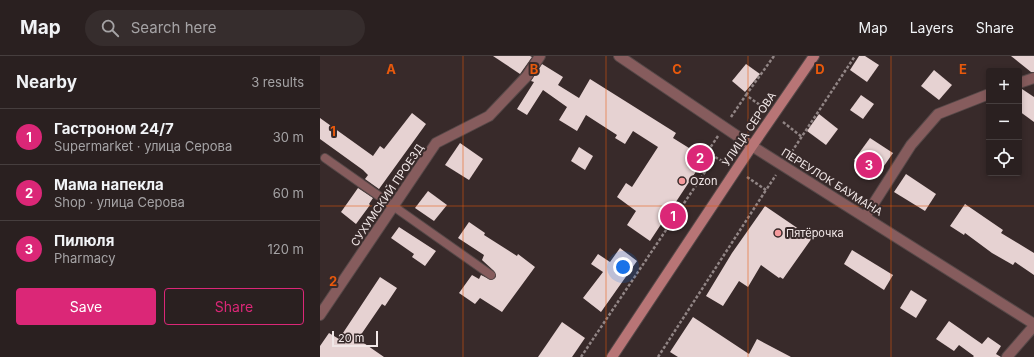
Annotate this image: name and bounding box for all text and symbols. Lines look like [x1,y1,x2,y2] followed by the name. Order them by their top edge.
[85,10,365,46] search box
[20,16,61,39] text: Map
[99,17,121,39] icon: search
[131,18,216,37] text: Search here
[859,19,888,36] text: Map
[910,19,954,36] text: Layers
[976,19,1014,36] text: Share
[386,61,396,77] text: A
[530,61,539,77] text: B
[672,61,682,77] text: C
[815,61,825,77] text: D
[959,61,967,77] text: E
[986,68,1022,176] map controls
[986,68,1022,104] button: +
[16,72,77,92] text: Nearby
[251,74,304,90] text: 3 results
[719,89,779,169] street label: УЛИЦА СЕРОВА
[986,104,1022,140] button: −
[54,119,174,138] text: Гастроном 24/7
[330,123,336,139] text: 1
[26,129,32,145] text: 1
[273,129,304,145] text: 30 m
[54,138,232,154] text: Supermarket · улица Серова
[986,140,1022,176] button: locate
[348,141,426,249] street label: СУХУМСКИЙ ПРОЕЗД
[687,143,713,173] pin: 2
[779,145,886,219] street label: ПЕРЕУЛОК БАУМАНА
[856,150,882,180] pin: 3
[690,174,717,188] place label: Ozon
[54,175,164,194] text: Мама напекла
[677,176,687,186] marker: Ozon
[25,185,33,201] text: 2
[273,185,304,201] text: 60 m
[54,194,185,210] text: Shop · улица Серова
[660,201,686,231] pin: 1
[786,226,844,240] place label: Пятёрочка
[773,228,783,238] marker: Пятёрочка
[54,231,114,250] text: Пилюля
[25,241,33,257] text: 3
[268,241,304,257] text: 120 m
[54,250,116,266] text: Pharmacy
[613,257,633,277] your location
[329,273,337,289] text: 2
[16,288,156,325] button: Save
[164,288,304,325] button: Share
[332,329,378,348] scale bar
[338,331,364,345] text: 20 m

